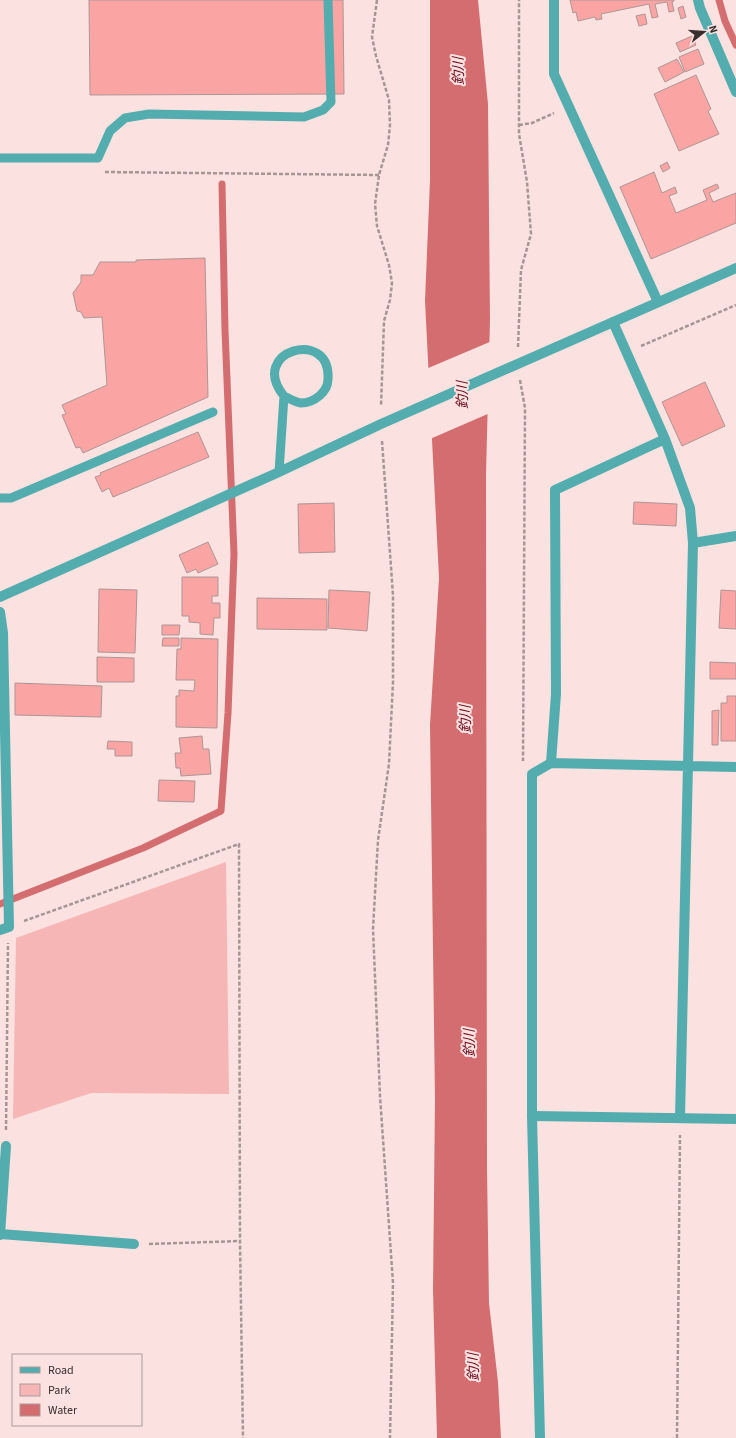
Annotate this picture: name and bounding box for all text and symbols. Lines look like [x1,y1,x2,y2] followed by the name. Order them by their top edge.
[684,12,724,52] north arrow
[705,24,721,35] text: N
[449,55,469,85] water label: 釣川
[453,379,473,409] water label: 釣川
[456,703,476,733] water label: 釣川
[460,1027,480,1057] water label: 釣川
[464,1351,484,1381] water label: 釣川
[12,1354,142,1426] legend
[48,1362,74,1379] text: Road
[48,1382,70,1399] text: Park
[48,1402,78,1419] text: Water

